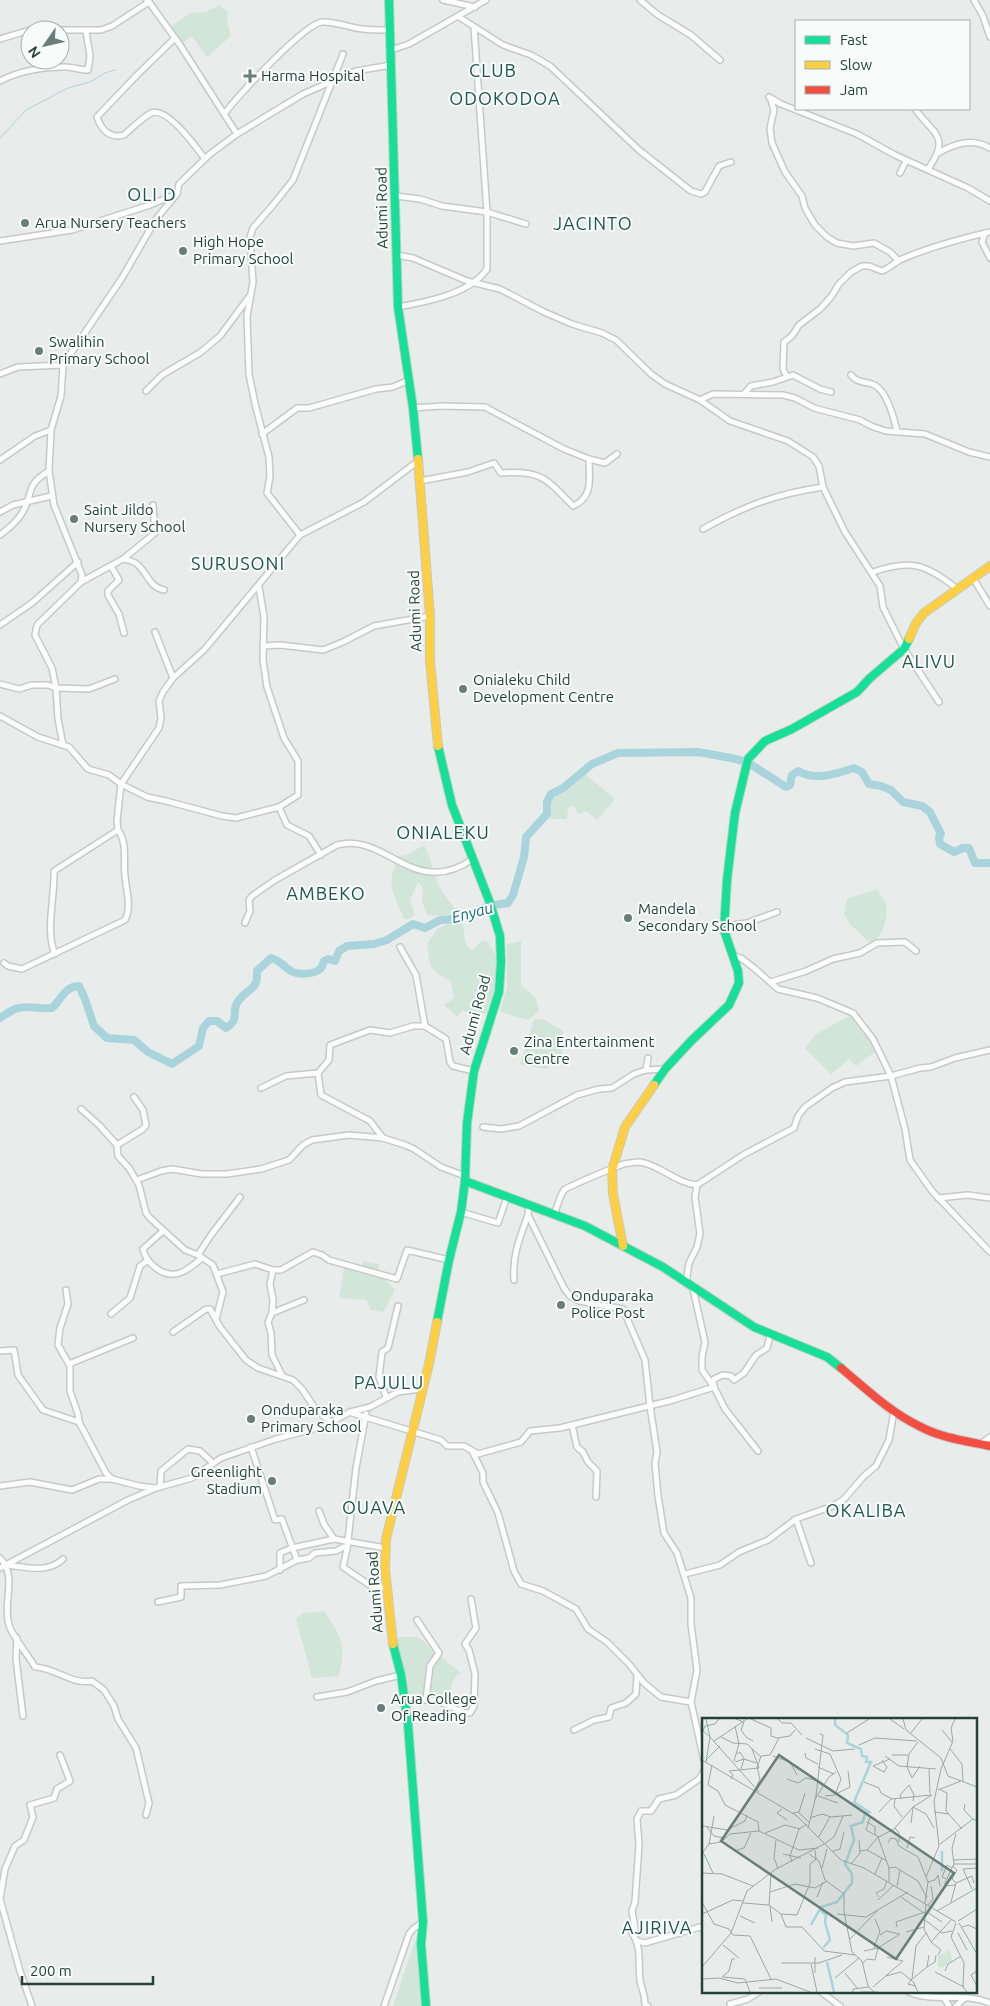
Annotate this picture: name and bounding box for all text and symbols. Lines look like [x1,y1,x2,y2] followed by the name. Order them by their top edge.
[20,20,70,70] north arrow
[795,20,970,110] legend
[840,31,868,48] text: Fast
[25,43,44,61] text: N
[840,56,873,73] text: Slow
[469,60,517,80] district label: CLUB
[261,67,365,84] place label: Harma Hospital
[243,69,257,83] marker: Harma Hospital
[840,81,868,98] text: Jam
[449,88,561,108] district label: ODOKODOA
[372,167,391,249] street label: Adumi Road
[127,184,177,204] district label: OLI D
[553,213,633,233] district label: JACINTO
[35,214,186,231] place label: Arua Nursery Teachers
[19,217,31,229] marker: Arua Nursery Teachers
[193,233,294,267] place label: High Hope Primary School
[177,245,189,257] marker: High Hope Primary School
[49,333,150,367] place label: Swalihin Primary School
[33,345,45,357] marker: Swalihin Primary School
[84,501,185,535] place label: Saint Jildo Nursery School
[68,513,80,525] marker: Saint Jildo Nursery School
[191,553,285,573] district label: SURUSONI
[405,570,424,652] street label: Adumi Road
[902,651,956,671] district label: ALIVU
[473,671,614,705] place label: Onialeku Child Development Centre
[457,683,469,695] marker: Onialeku Child Development Centre
[396,822,490,842] district label: ONIALEKU
[286,883,366,903] district label: AMBEKO
[449,898,495,926] water label: Enyau
[638,900,757,934] place label: Mandela Secondary School
[622,912,634,924] marker: Mandela Secondary School
[456,973,493,1057] street label: Adumi Road
[524,1033,654,1067] place label: Zina Entertainment Centre
[508,1045,520,1057] marker: Zina Entertainment Centre
[571,1287,654,1321] place label: Onduparaka Police Post
[555,1299,567,1311] marker: Onduparaka Police Post
[354,1372,424,1392] district label: PAJULU
[261,1401,362,1435] place label: Onduparaka Primary School
[245,1413,257,1425] marker: Onduparaka Primary School
[191,1463,262,1497] place label: Greenlight Stadium
[266,1475,278,1487] marker: Greenlight Stadium
[342,1497,406,1517] district label: OUAVA
[825,1500,907,1520] district label: OKALIBA
[363,1551,386,1633] street label: Adumi Road
[391,1690,477,1724] place label: Arua College Of Reading
[375,1702,387,1714] marker: Arua College Of Reading
[702,1718,978,1994] inset map
[622,1917,692,1937] district label: AJIRIVA
[22,1954,154,1986] scale bar
[30,1962,72,1979] text: 200 m

